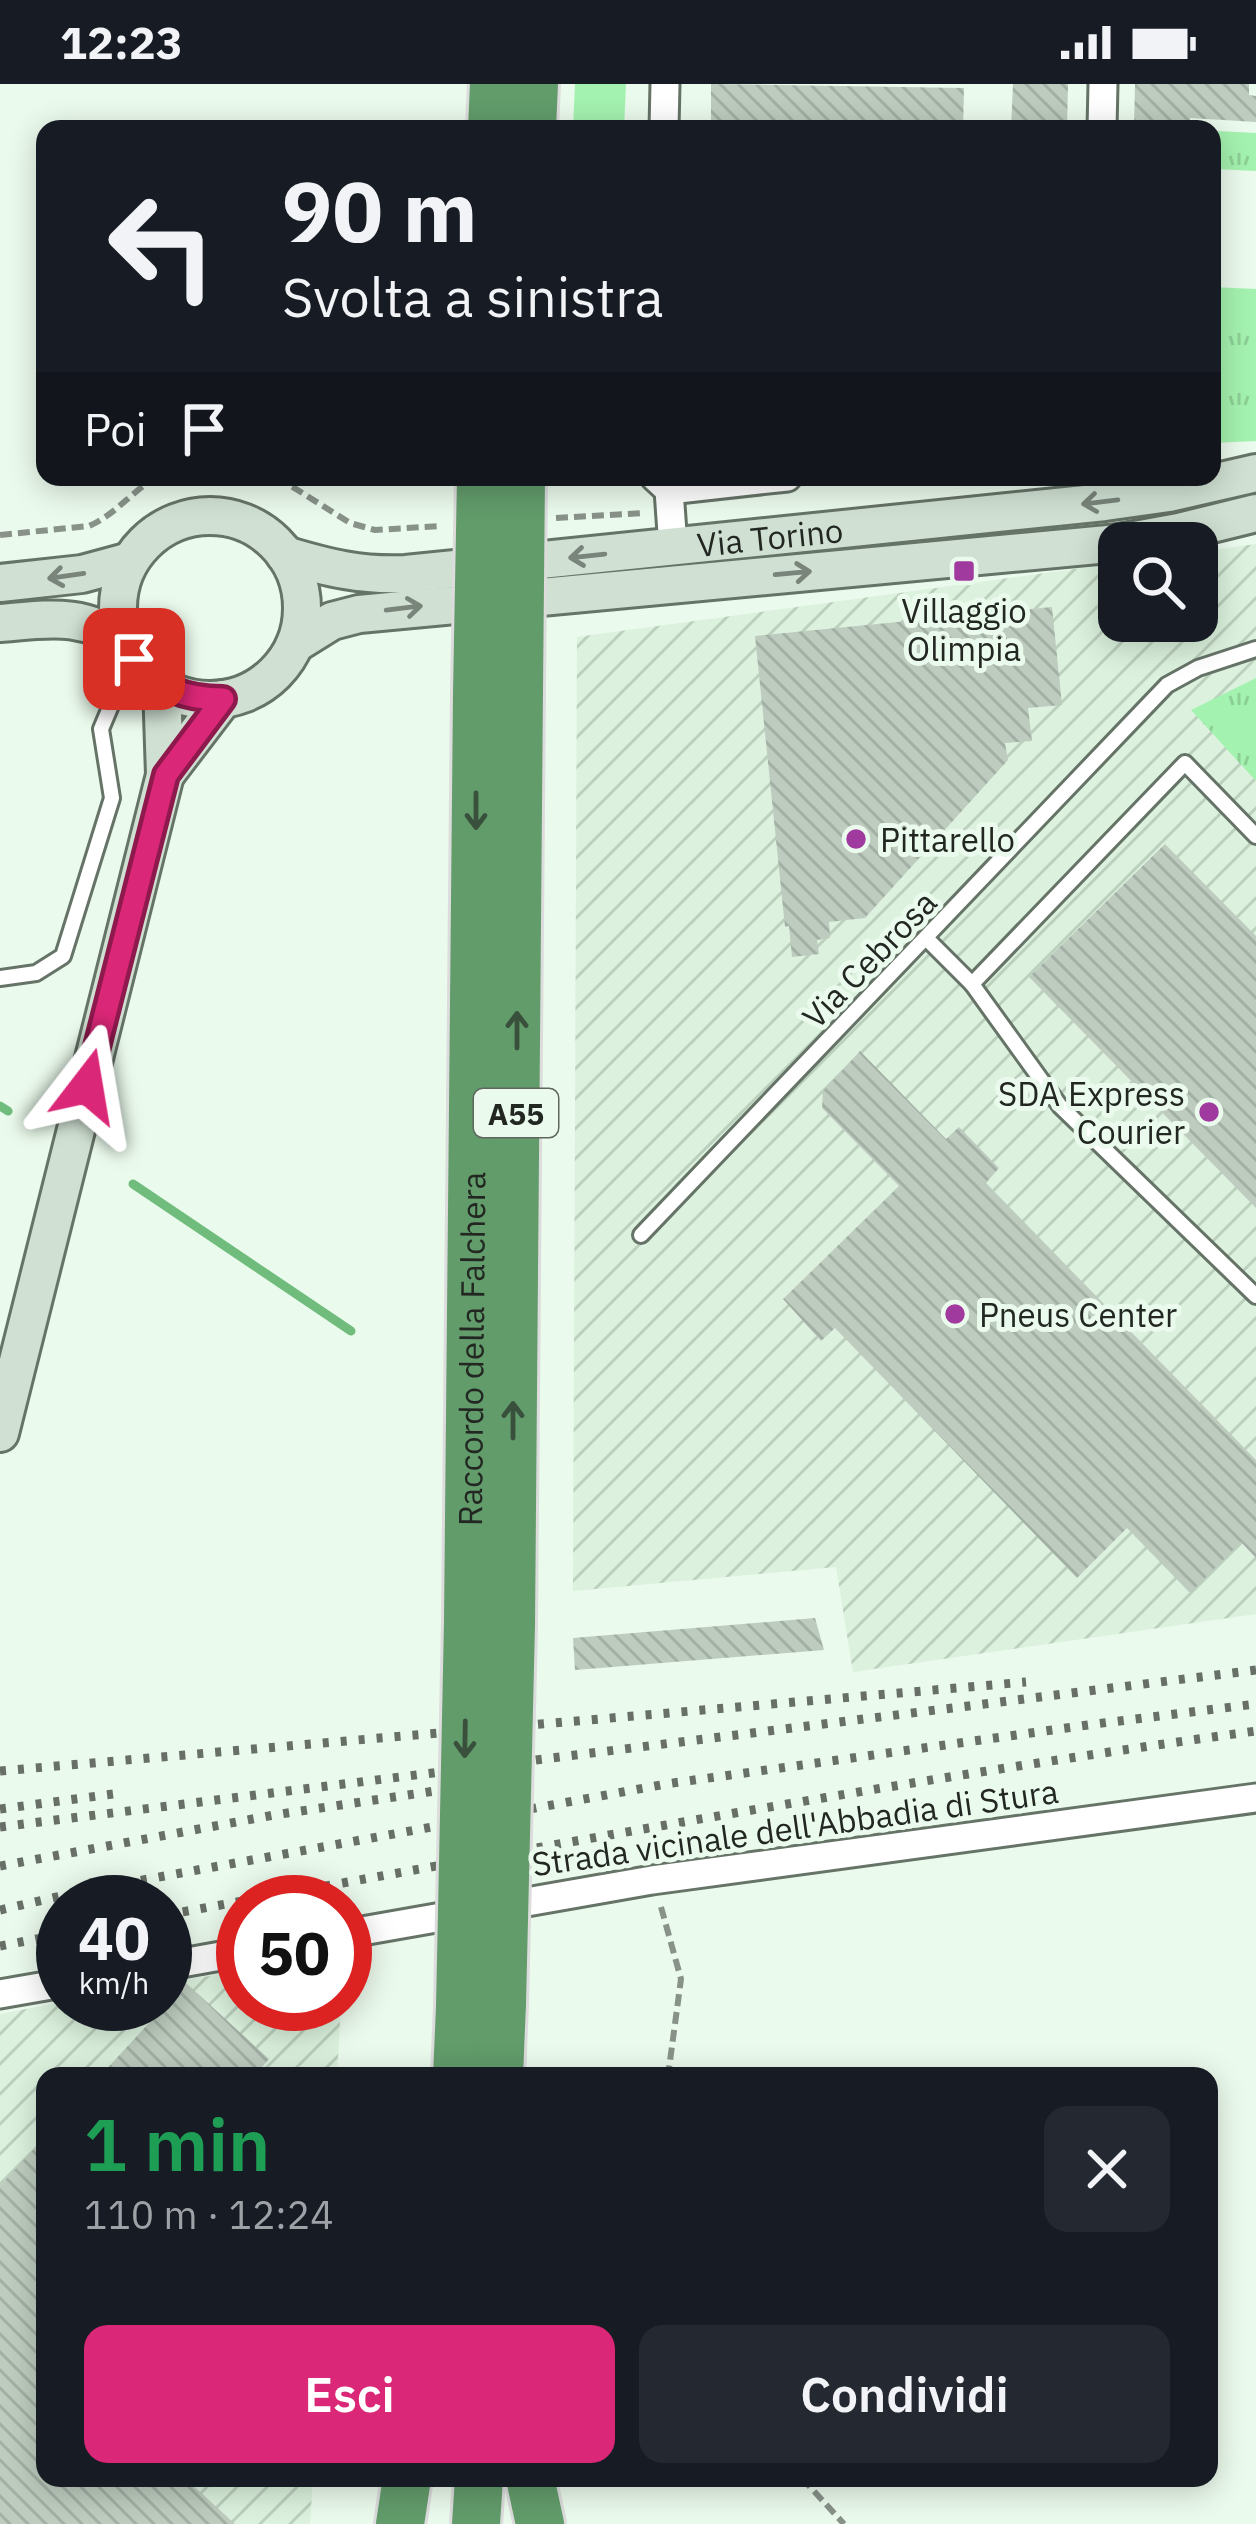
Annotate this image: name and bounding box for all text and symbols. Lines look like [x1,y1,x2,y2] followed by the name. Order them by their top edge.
[60,13,183,71] text: 12:23
[282,156,478,265] text: 90 m
[84,168,240,324] icon: left
[282,262,664,332] text: Svolta a sinistra
[171,396,237,462] icon: arrive
[84,400,147,458] text: Poi
[1081,491,1120,513] one-way arrow
[695,508,845,565] street label: Via Torino
[1098,522,1218,642] map controls
[1098,522,1218,642] button: search
[568,545,607,568] one-way arrow
[951,558,977,584] marker: Villaggio Olimpia
[773,561,812,584] one-way arrow
[47,565,86,588] one-way arrow
[901,589,1027,670] place label: Villaggio Olimpia
[384,597,423,619] one-way arrow
[83,608,185,710] pin
[101,626,167,692] icon: arrive
[465,791,487,830] one-way arrow
[880,818,1015,861] place label: Pittarello
[843,826,869,852] marker: Pittarello
[793,881,945,1037] street label: Via Cebrosa
[505,1011,528,1050] one-way arrow
[24,1023,150,1149] position arrow
[998,1072,1185,1153] place label: SDA Express Courier
[474,1089,558,1137] road number: A55
[1196,1099,1222,1125] marker: SDA Express Courier
[447,1172,494,1526] street label: Raccordo della Falchera
[979,1293,1177,1336] place label: Pneus Center
[942,1301,968,1327] marker: Pneus Center
[502,1401,524,1440] one-way arrow
[454,1719,477,1758] one-way arrow
[529,1769,1061,1885] street label: Strada vicinale dell'Abbadia di Stura
[216,1875,372,2031] speed limit sign: 50
[78,1898,150,1977] text: 40
[79,1963,149,2002] text: km/h
[84,2097,270,2191] text: 1 min
[1044,2106,1170,2232] button: close
[84,2189,334,2240] text: 110 m · 12:24
[84,2325,615,2463] button: Esci
[639,2325,1170,2463] button: Condividi

